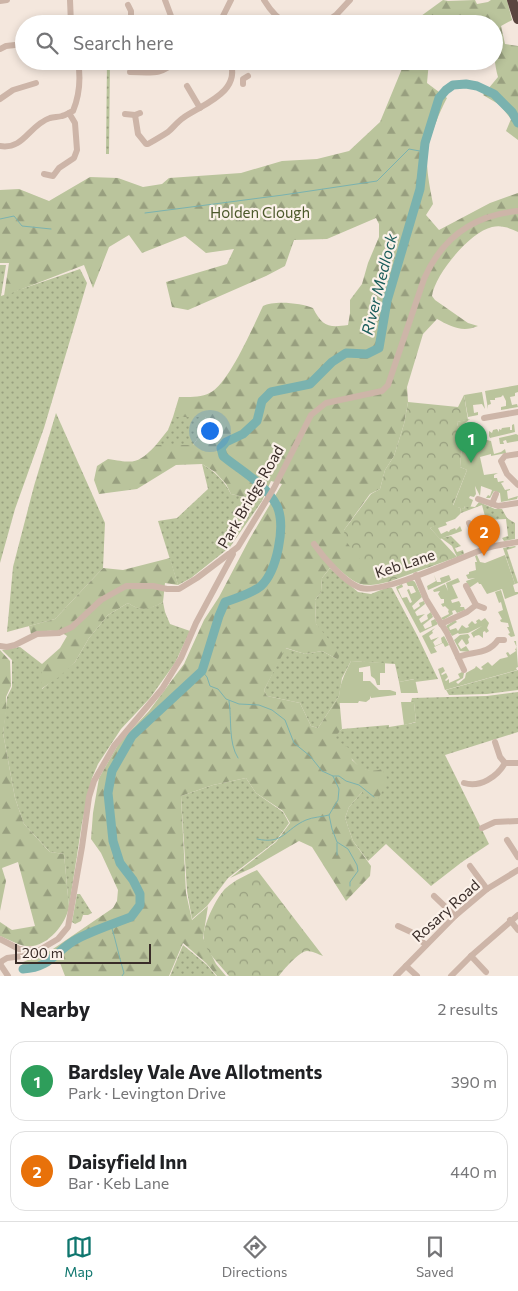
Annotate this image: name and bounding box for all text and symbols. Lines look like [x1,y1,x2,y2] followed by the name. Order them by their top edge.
[15,15,503,70] search box
[33,29,61,57] icon: search
[73,31,173,54] text: Search here
[210,203,310,221] park label: Holden Clough
[357,231,400,337] water label: River Medlock
[197,418,223,444] your location
[455,422,487,463] pin: 1
[213,442,287,551] street label: Park Bridge Road
[468,515,500,556] pin: 2
[372,545,437,581] street label: Keb Lane
[408,875,483,945] street label: Rosary Road
[15,941,151,964] scale bar
[22,944,63,961] text: 200 m
[20,996,90,1021] text: Nearby
[437,999,498,1018] text: 2 results
[68,1060,322,1083] text: Bardsley Vale Ave Allotments
[33,1072,41,1091] text: 1
[451,1072,497,1091] text: 390 m
[68,1083,226,1102] text: Park · Levington Drive
[68,1150,187,1173] text: Daisyfield Inn
[32,1162,42,1181] text: 2
[450,1162,497,1181] text: 440 m
[68,1173,169,1192] text: Bar · Keb Lane
[64,1233,93,1280] tab: Map
[222,1233,287,1280] tab: Directions
[416,1233,454,1280] tab: Saved

